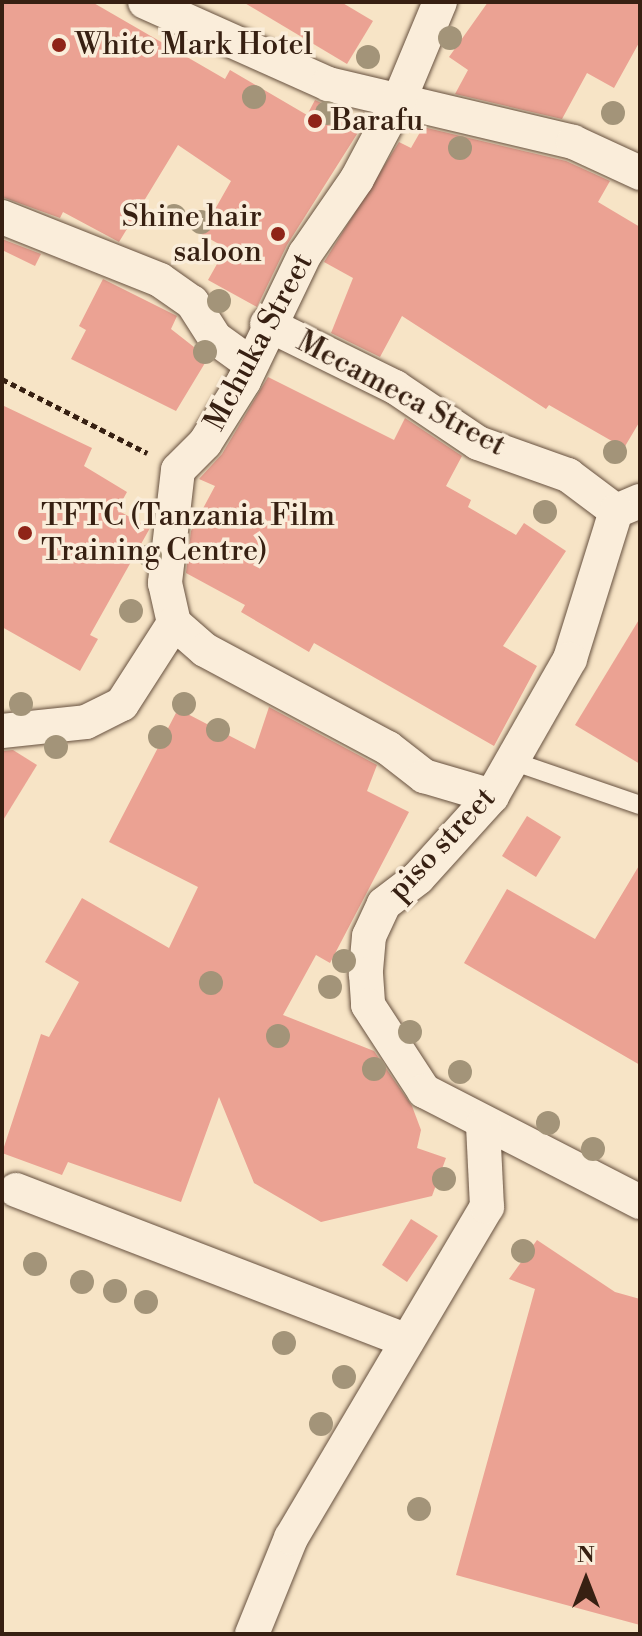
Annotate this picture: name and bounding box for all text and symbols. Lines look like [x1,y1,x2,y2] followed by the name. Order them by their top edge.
[75,27,313,63] place label: White Mark Hotel
[50,36,68,54] marker: White Mark Hotel
[331,103,423,139] place label: Barafu
[306,112,324,130] marker: Barafu
[122,199,262,270] place label: Shine hair saloon
[269,225,287,243] marker: Shine hair saloon
[197,247,321,437] street label: Mchuka Street
[290,324,512,464] street label: Mecameca Street
[41,498,335,568] place label: TFTC (Tanzania Film Training Centre)
[16,524,34,542] marker: TFTC (Tanzania Film Training Centre)
[381,780,503,908] street label: piso street
[546,1540,626,1620] north arrow
[577,1542,595,1569] text: N

